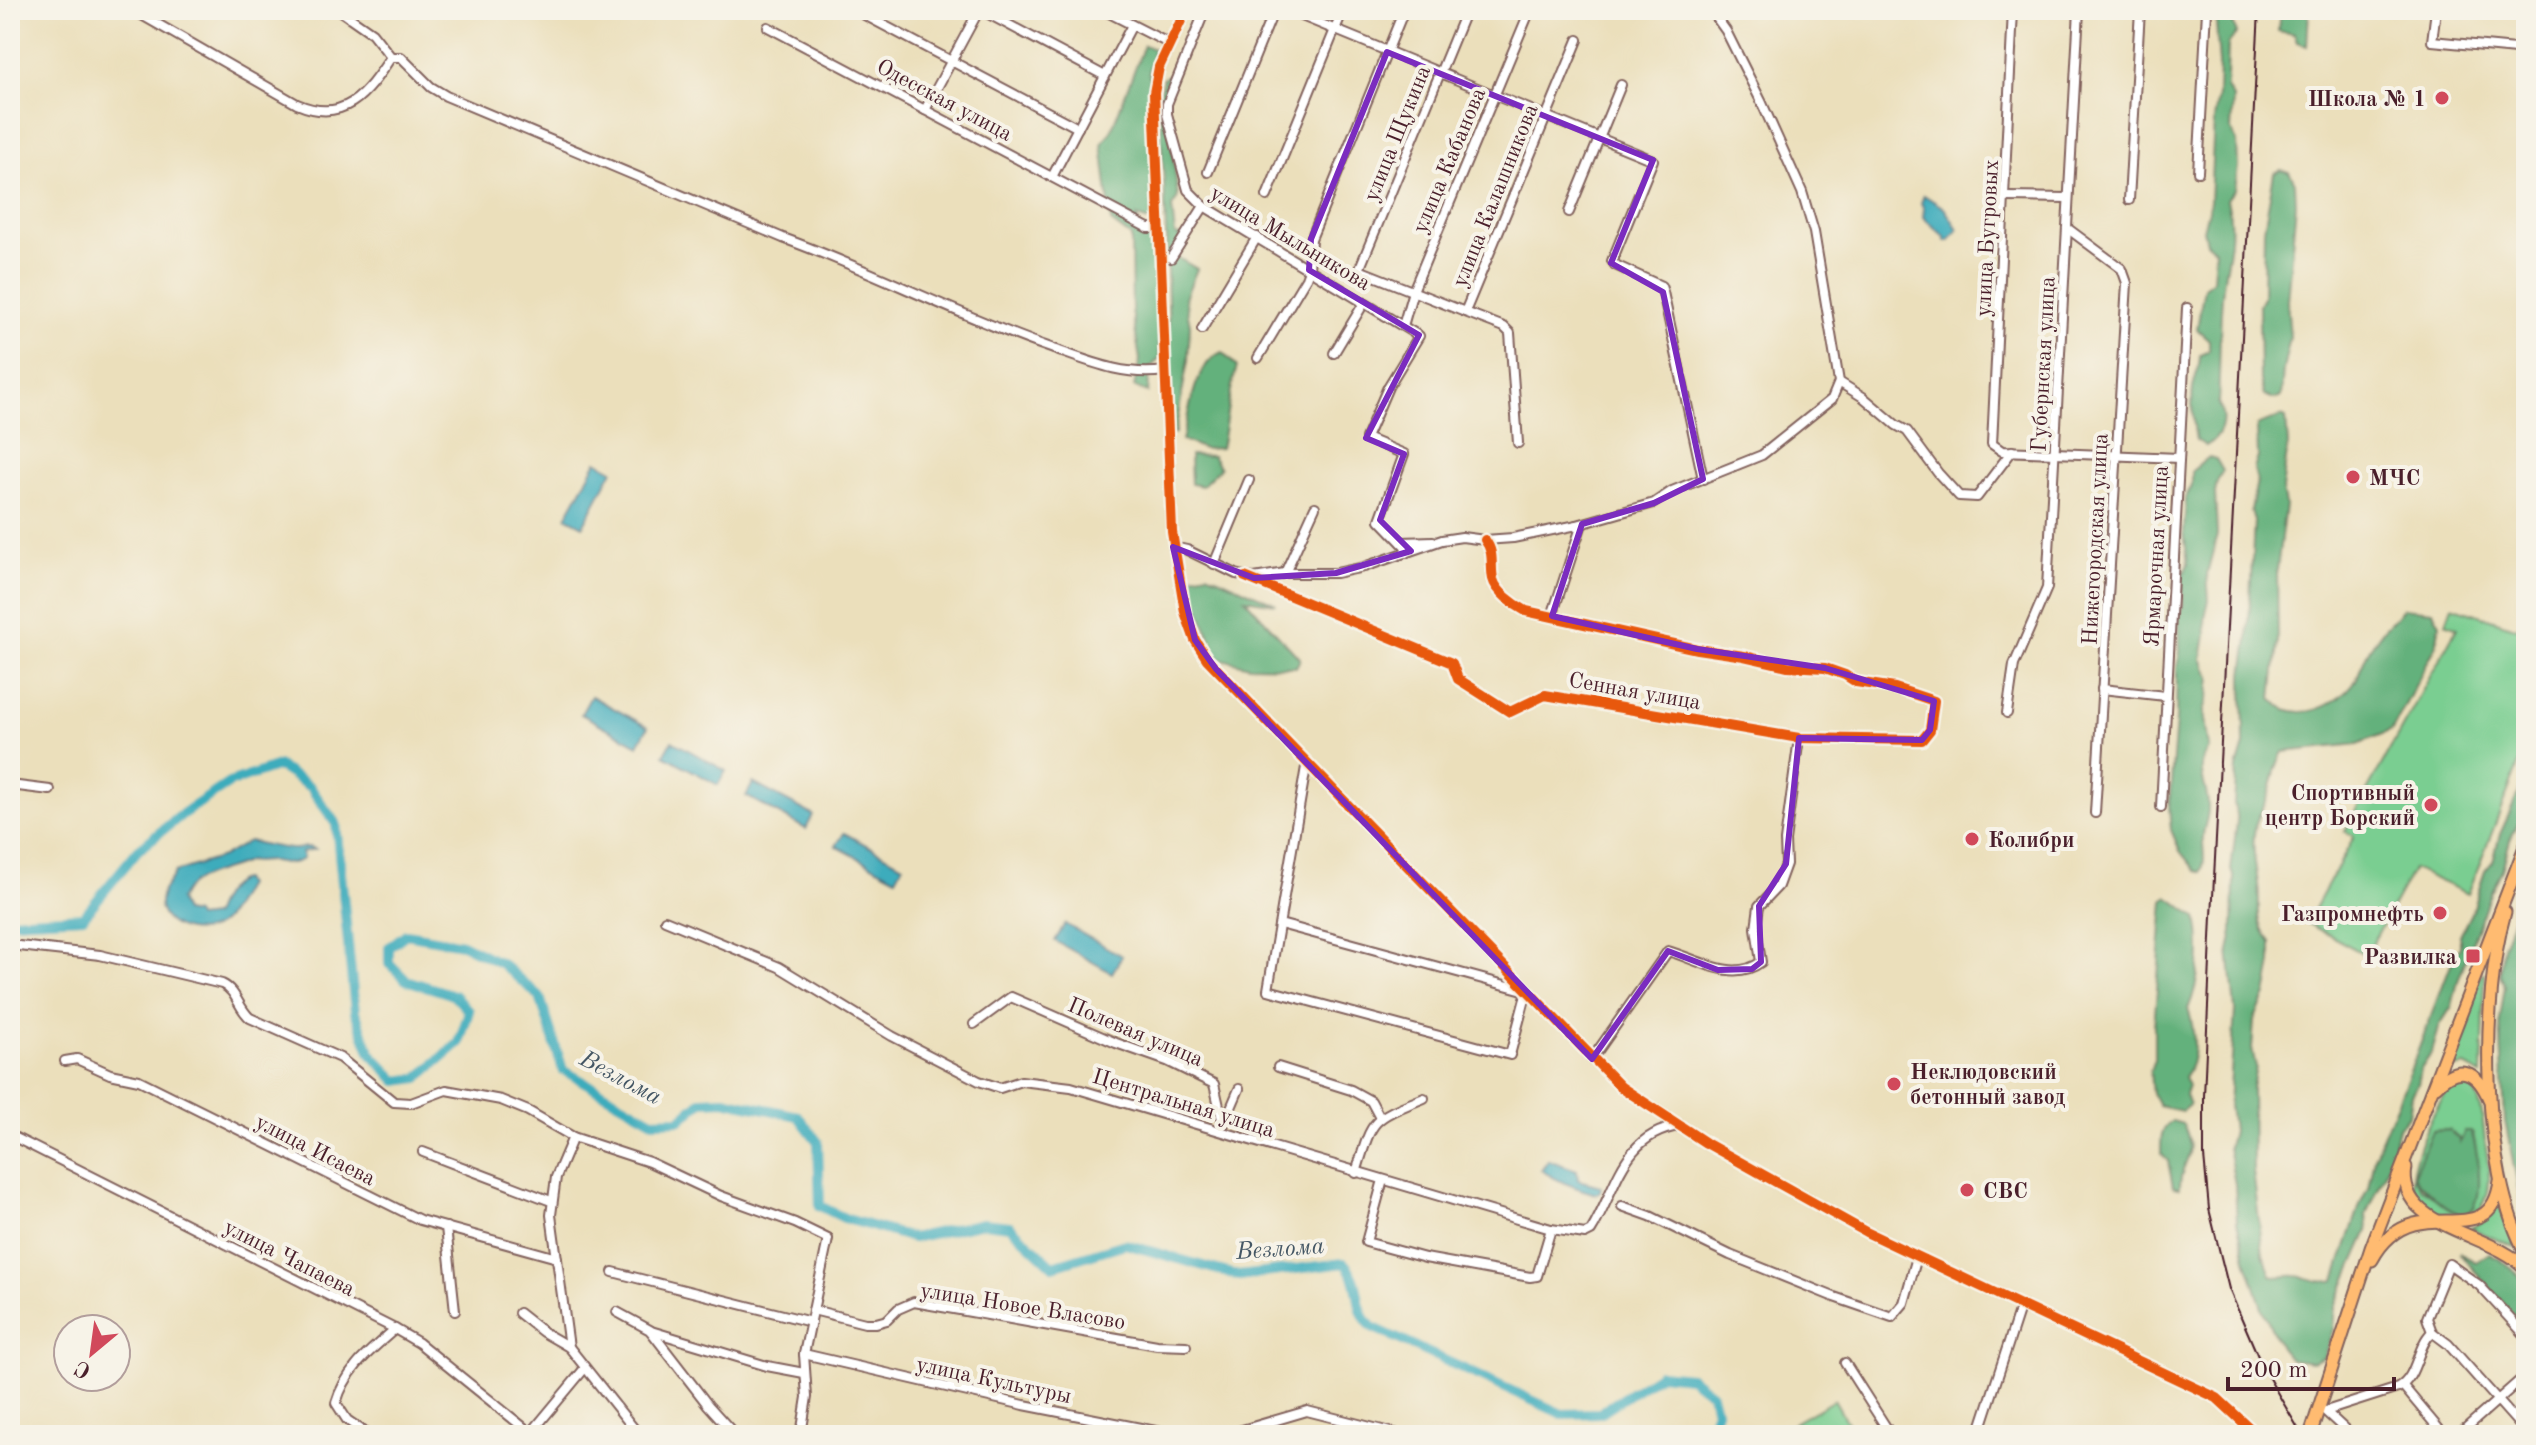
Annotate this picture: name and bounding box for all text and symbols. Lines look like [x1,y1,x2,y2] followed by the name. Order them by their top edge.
[873,56,1016,146] street label: Одесская улица
[1361,63,1435,205] street label: улица Щукина
[1409,85,1490,237] street label: улица Кабанова
[2308,89,2426,111] place label: Школа № 1
[2433,89,2451,107] marker: Школа № 1
[1449,101,1543,290] street label: улица Калашникова
[1973,159,2003,318] street label: улица Бугровых
[1206,182,1374,295] street label: улица Мыльникова
[2028,276,2060,452] street label: Губернская улица
[2079,432,2113,646] street label: Нижегородская улица
[2141,465,2173,647] street label: Ярмарочная улица
[2344,468,2362,486] marker: МЧС
[2369,468,2420,490] place label: МЧС
[1567,670,1703,714] street label: Сенная улица
[2265,783,2415,830] place label: Спортивный центр Борский
[2422,796,2440,814] marker: Спортивный центр Борский
[1963,830,1981,848] marker: Колибри
[1988,830,2074,852] place label: Колибри
[2281,904,2424,927] place label: Газпромнефть
[2431,904,2449,922] marker: Газпромнефть
[2364,947,2457,969] place label: Развилка
[2464,947,2482,965] marker: Развилка
[1064,994,1206,1071] street label: Полевая улица
[574,1047,665,1110] water label: Везлома
[1910,1062,2065,1109] place label: Неклюдовский бетонный завод
[1090,1066,1277,1142] street label: Центральная улица
[1885,1075,1903,1093] marker: Неклюдовский бетонный завод
[252,1111,379,1190] street label: улица Исаева
[1958,1181,1976,1199] marker: СВС
[1983,1181,2028,1203] place label: СВС
[220,1216,358,1301] street label: улица Чапаева
[1234,1235,1325,1265] water label: Везлома
[918,1280,1127,1334] street label: улица Новое Власово
[52,1313,132,1393] north arrow
[2228,1341,2394,1391] scale bar
[914,1354,1073,1408] street label: улица Культуры
[72,1356,95,1382] text: С
[2240,1359,2308,1383] text: 200 m

